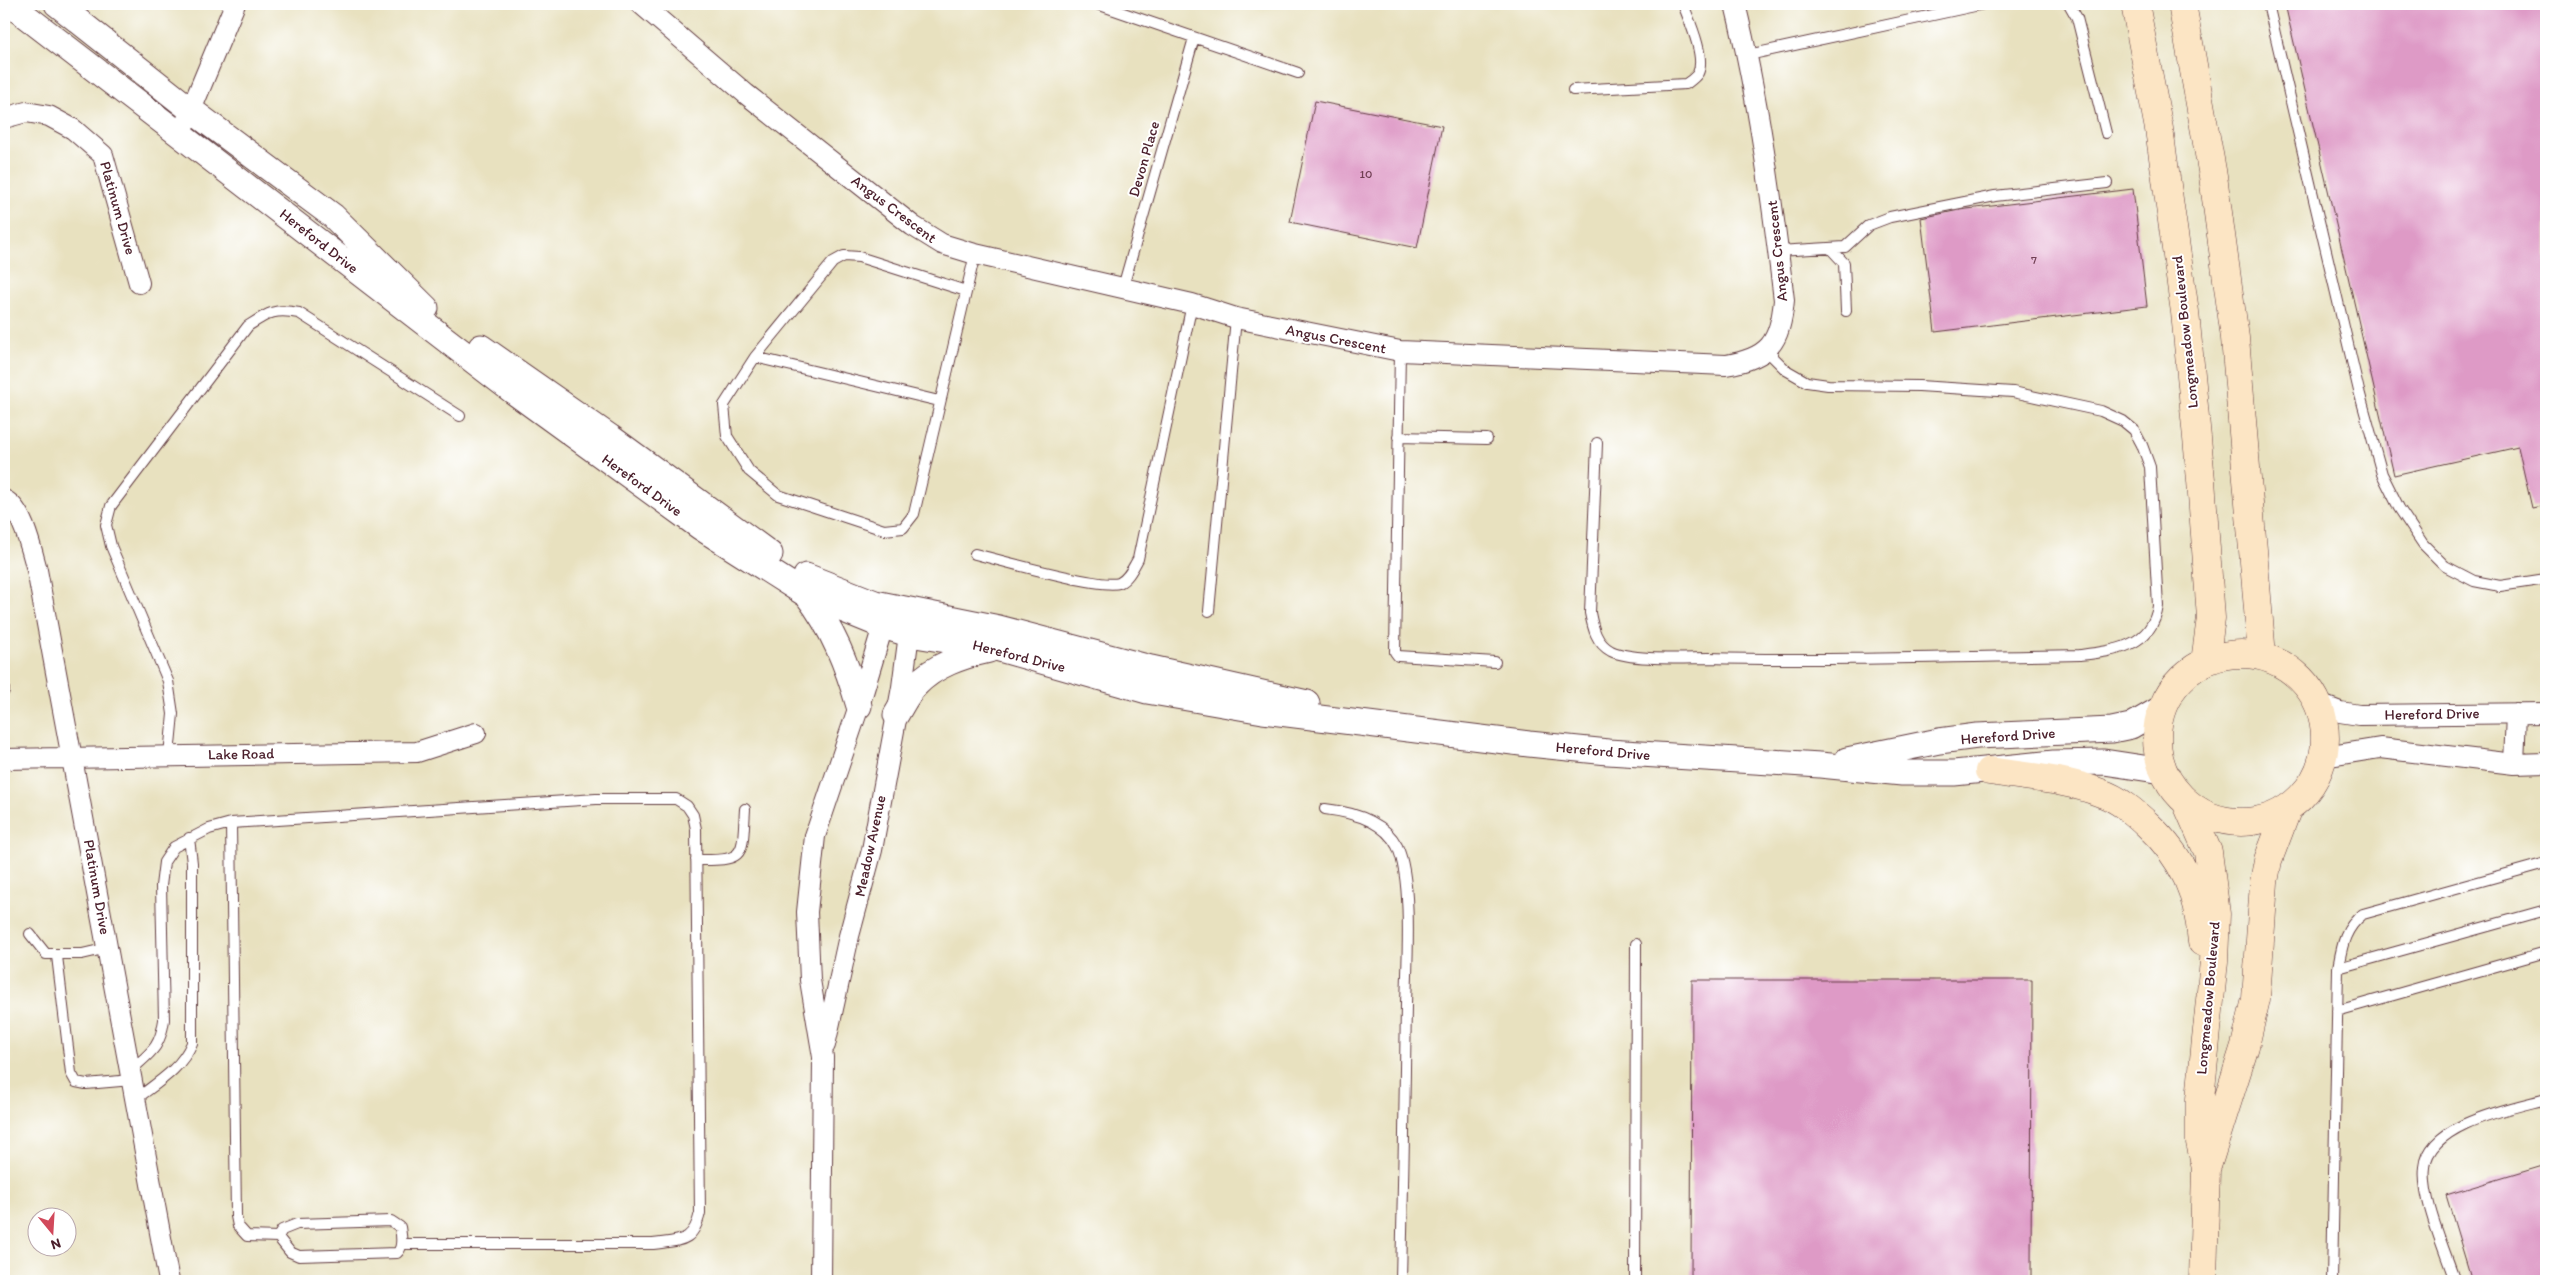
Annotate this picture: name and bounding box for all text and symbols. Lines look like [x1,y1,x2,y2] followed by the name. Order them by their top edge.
[1125,119,1163,199] street label: Devon Place
[96,159,140,257] street label: Platinum Drive
[1360,167,1372,181] house number: 10
[848,171,940,247] street label: Angus Crescent
[1763,199,1791,303] street label: Angus Crescent
[276,205,362,277] street label: Hereford Drive
[2031,253,2037,267] house number: 7
[2168,255,2202,409] street label: Longmeadow Boulevard
[1284,320,1388,358] street label: Angus Crescent
[598,450,686,520] street label: Hereford Drive
[971,636,1067,676] street label: Hereford Drive
[2384,704,2480,724] street label: Hereford Drive
[1960,724,2056,748] street label: Hereford Drive
[1555,738,1651,764] street label: Hereford Drive
[208,744,274,764] street label: Lake Road
[850,794,890,898] street label: Meadow Avenue
[80,838,114,936] street label: Platinum Drive
[2192,921,2224,1075] street label: Longmeadow Boulevard
[28,1208,78,1258] north arrow
[49,1234,63,1253] text: N

